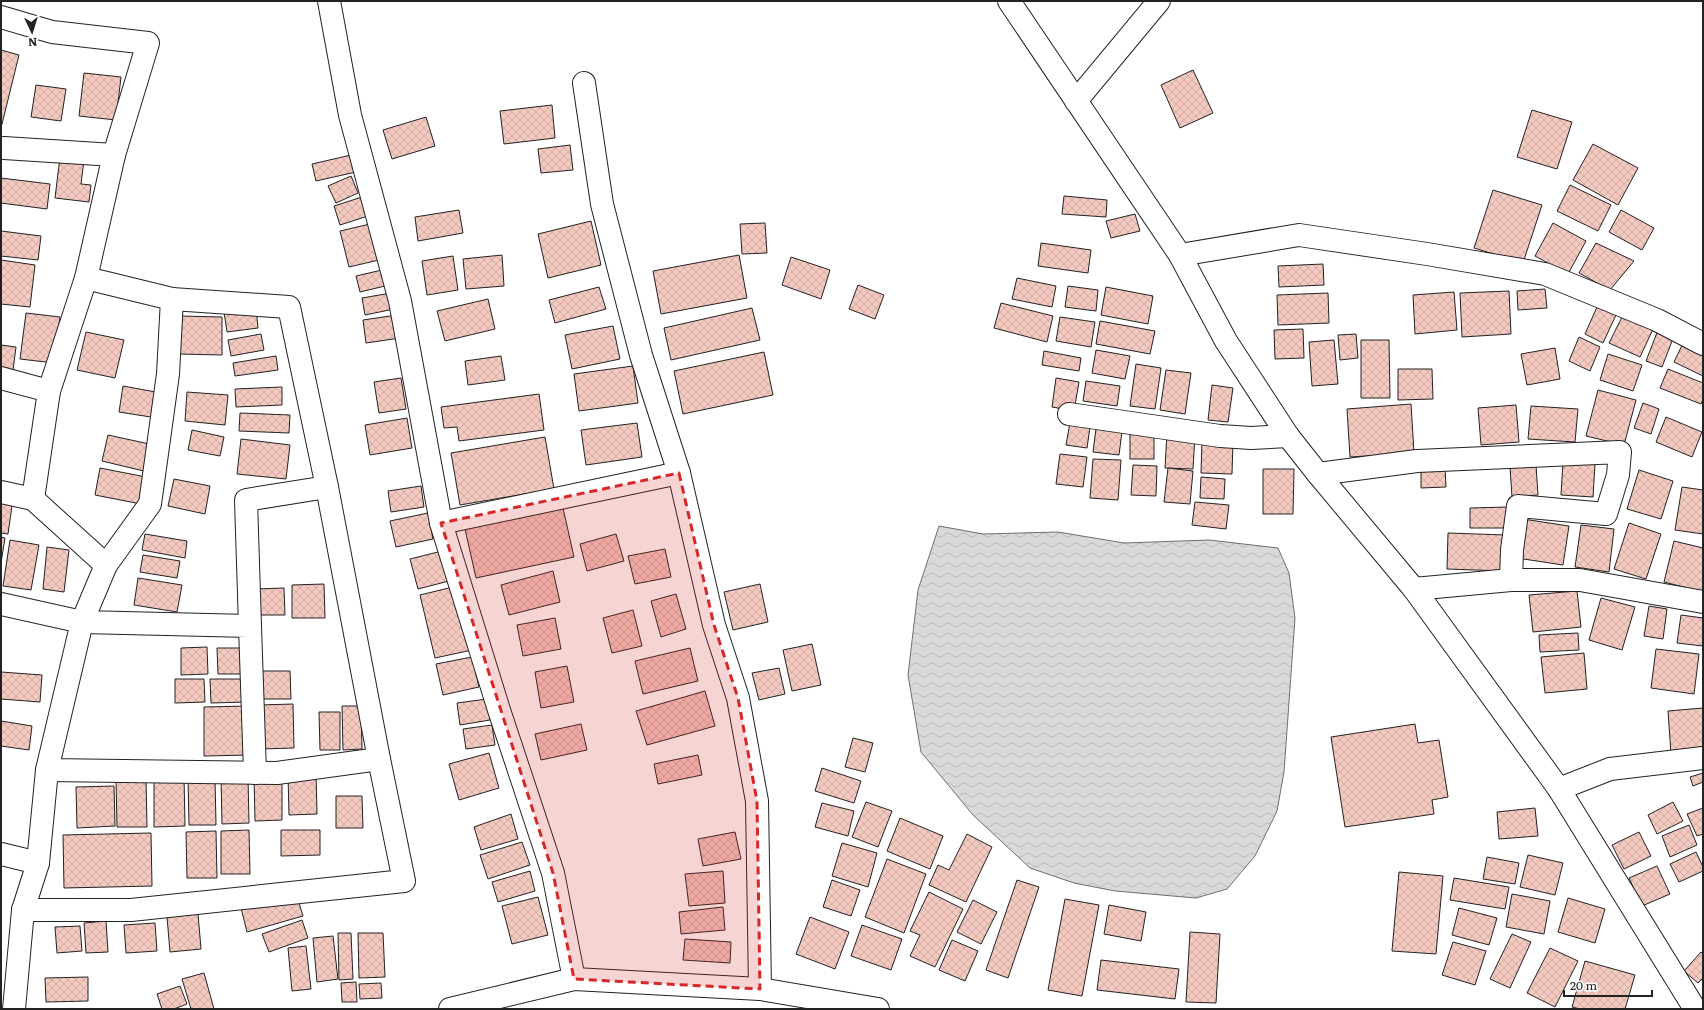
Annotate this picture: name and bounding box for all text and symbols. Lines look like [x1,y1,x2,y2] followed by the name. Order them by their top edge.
[12,12,52,52] north arrow
[28,35,38,51] text: N
[1564,972,1652,998] scale bar
[1570,976,1597,994] text: 20 m

